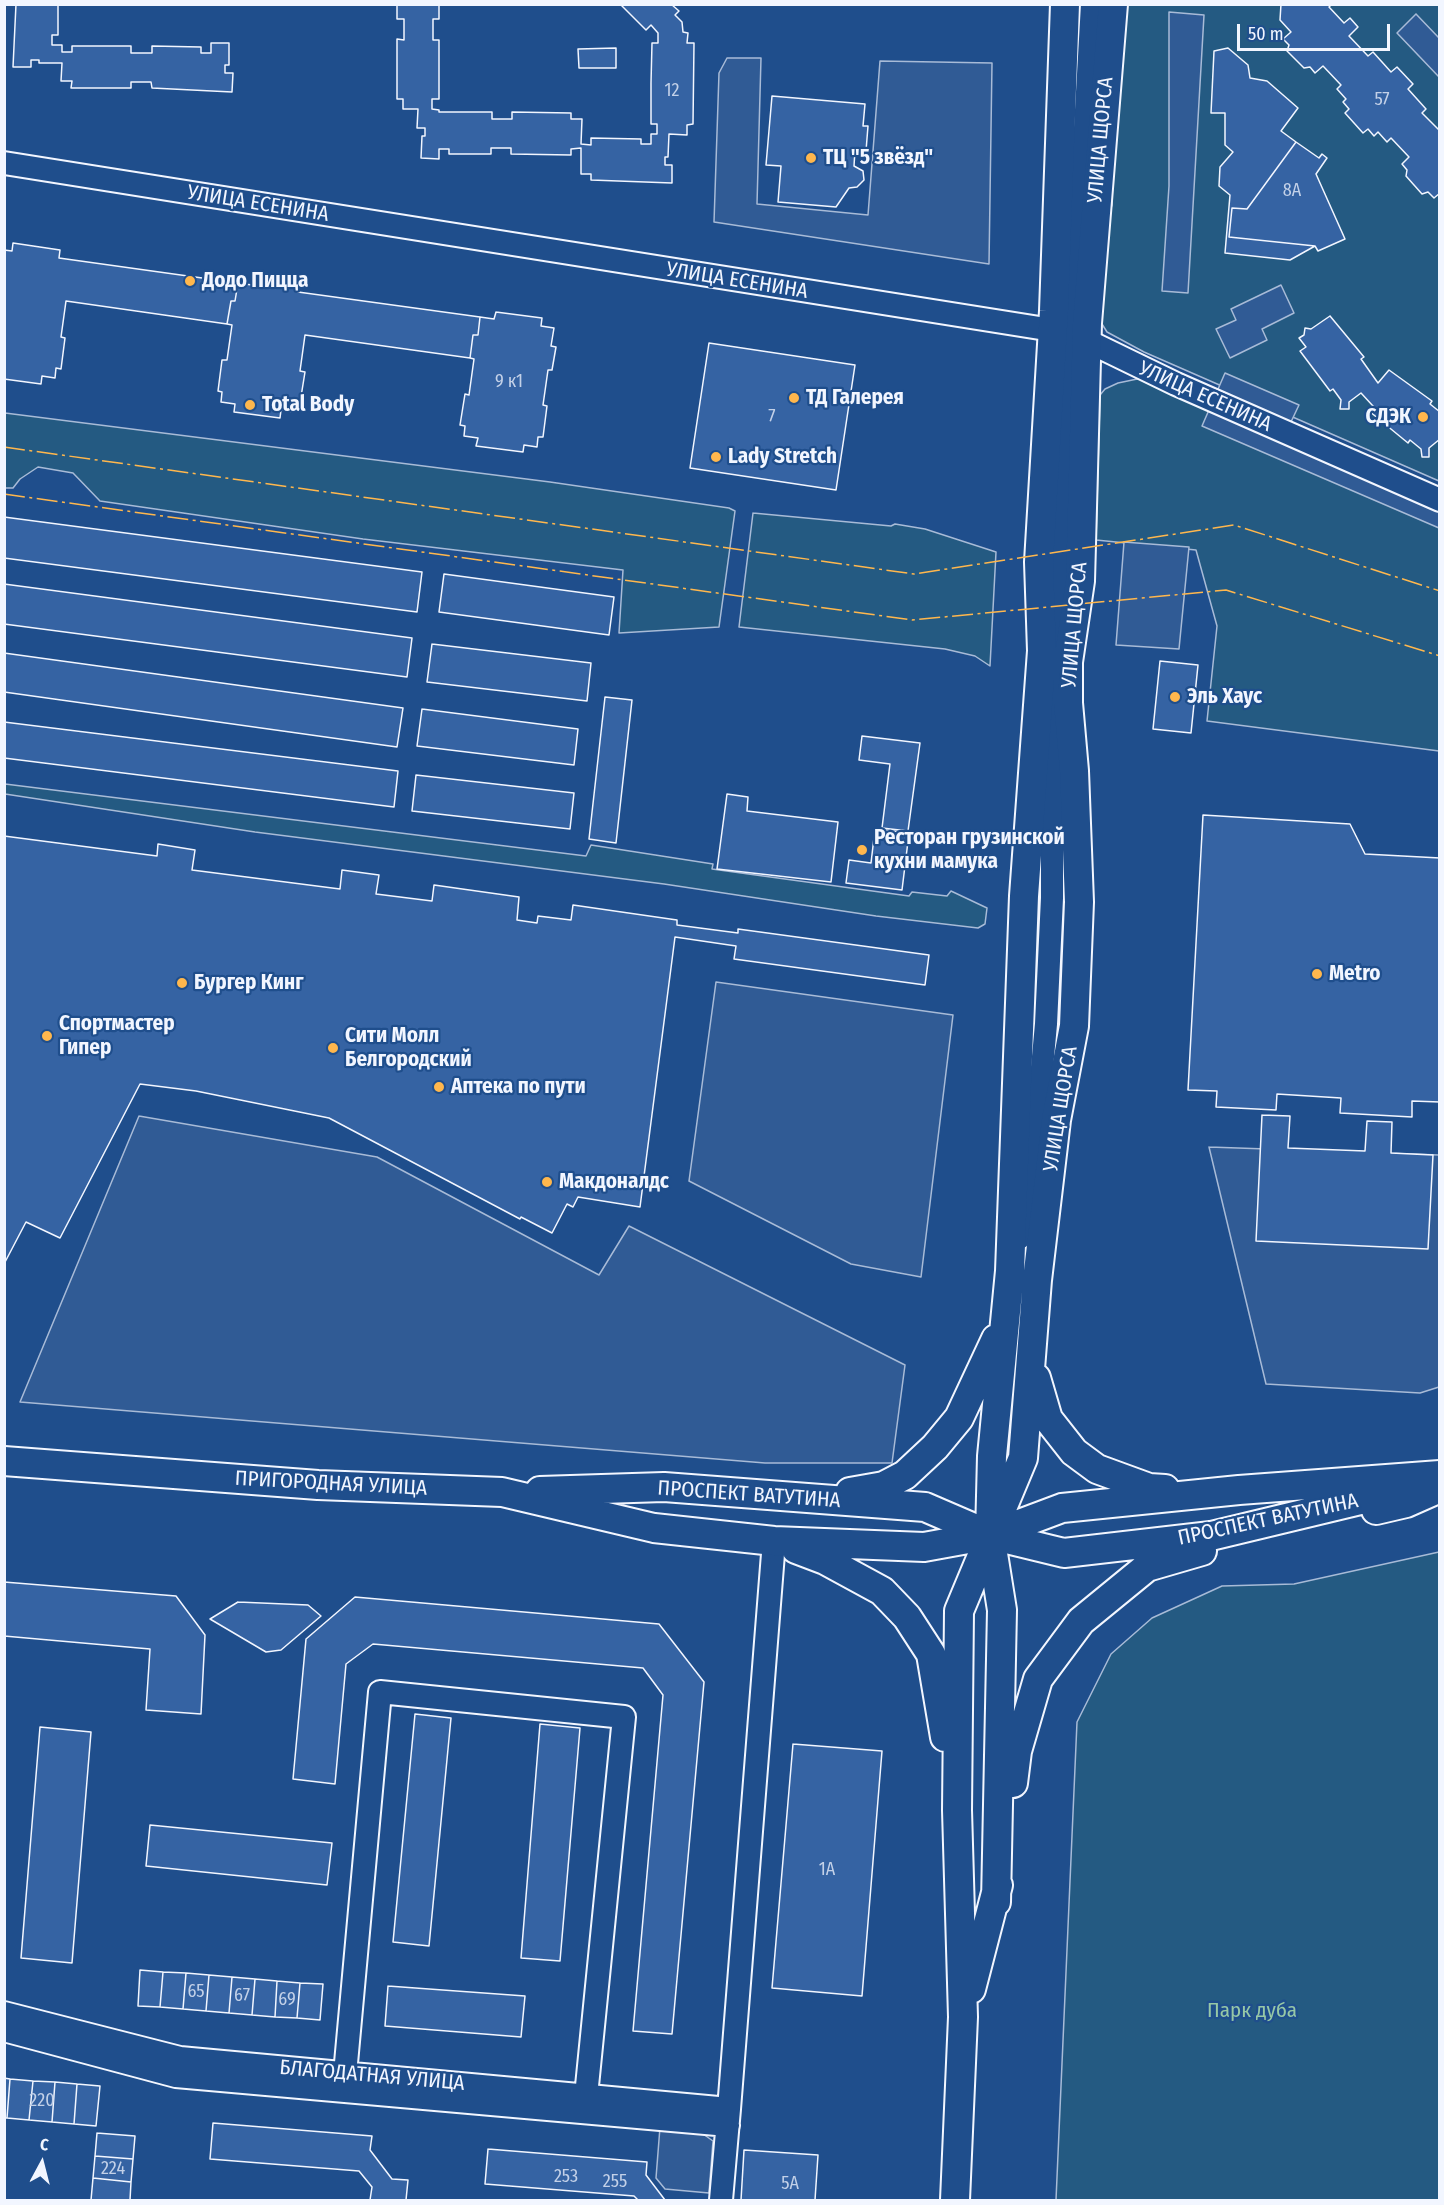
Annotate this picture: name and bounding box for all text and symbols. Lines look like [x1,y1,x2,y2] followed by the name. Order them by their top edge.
[1240,12,1393,50] scale bar
[1248,23,1284,45] text: 50 m
[1083,76,1119,204] street label: УЛИЦА ЩОРСА
[665,80,679,102] house number: 12
[1374,89,1390,111] house number: 57
[823,145,933,171] place label: ТЦ "5 звёзд"
[804,151,818,165] marker: ТЦ "5 звёзд"
[185,180,331,228] street label: УЛИЦА ЕСЕНИНА
[1283,180,1301,202] house number: 8А
[664,257,810,305] street label: УЛИЦА ЕСЕНИНА
[202,268,308,294] place label: Додо Пицца
[183,274,197,288] marker: Додо Пицца
[1135,356,1275,438] street label: УЛИЦА ЕСЕНИНА
[495,371,523,393] house number: 9 к1
[806,385,904,411] place label: ТД Галерея
[787,391,801,405] marker: ТД Галерея
[262,392,354,418] place label: Total Body
[243,398,257,412] marker: Total Body
[1365,404,1411,430] place label: СДЭК
[768,406,776,428] house number: 7
[1416,410,1430,424] marker: СДЭК
[728,444,837,470] place label: Lady Stretch
[709,450,723,464] marker: Lady Stretch
[1057,561,1093,689] street label: УЛИЦА ЩОРСА
[1187,684,1262,710] place label: Эль Хаус
[1168,690,1182,704] marker: Эль Хаус
[874,825,1065,875] place label: Ресторан грузинской кухни мамука
[855,843,869,857] marker: Ресторан грузинской кухни мамука
[1329,961,1380,987] place label: Metro
[1310,967,1324,981] marker: Metro
[194,970,303,996] place label: Бургер Кинг
[175,976,189,990] marker: Бургер Кинг
[59,1011,175,1061] place label: Спортмастер Гипер
[345,1023,472,1073] place label: Сити Молл Белгородский
[40,1029,54,1043] marker: Спортмастер Гипер
[326,1041,340,1055] marker: Сити Молл Белгородский
[1039,1045,1083,1173] street label: УЛИЦА ЩОРСА
[451,1074,586,1100] place label: Аптека по пути
[432,1080,446,1094] marker: Аптека по пути
[559,1169,669,1195] place label: Макдоналдс
[540,1175,554,1189] marker: Макдоналдс
[234,1466,428,1502] street label: ПРИГОРОДНАЯ УЛИЦА
[657,1476,841,1514] street label: ПРОСПЕКТ ВАТУТИНА
[1176,1489,1360,1551] street label: ПРОСПЕКТ ВАТУТИНА
[819,1859,835,1881] house number: 1А
[187,1981,205,2003] house number: 65
[234,1985,250,2007] house number: 67
[278,1989,296,2011] house number: 69
[1207,1998,1297,2024] park label: Парк дуба
[278,2055,466,2097] street label: БЛАГОДАТНАЯ УЛИЦА
[29,2090,55,2112] house number: 220
[12,2133,72,2193] north arrow
[39,2135,50,2155] text: С
[101,2158,125,2180] house number: 224
[554,2166,578,2188] house number: 253
[603,2171,627,2193] house number: 255
[781,2173,799,2195] house number: 5А

